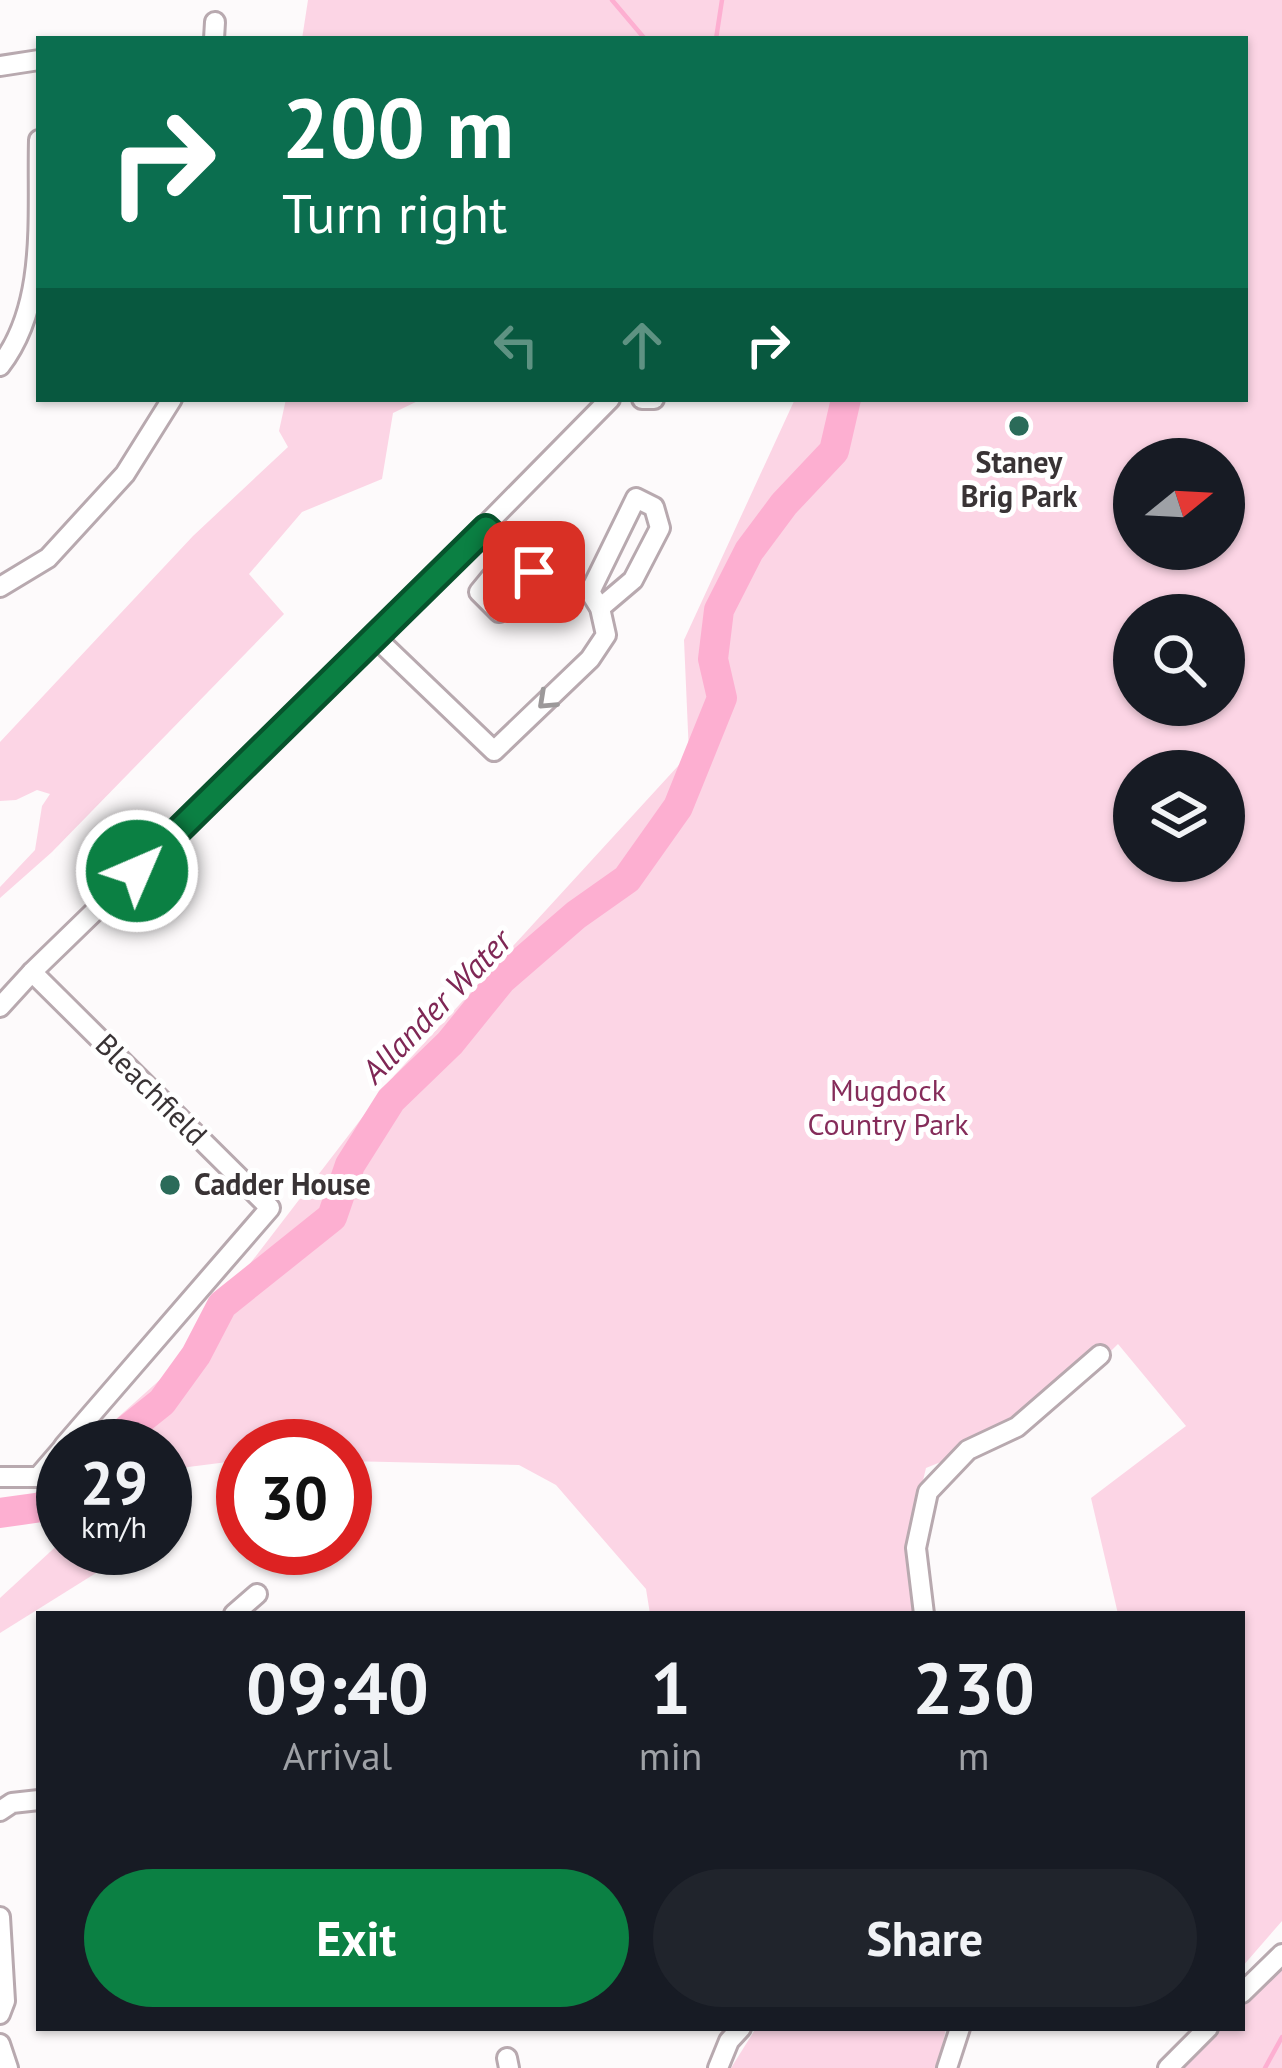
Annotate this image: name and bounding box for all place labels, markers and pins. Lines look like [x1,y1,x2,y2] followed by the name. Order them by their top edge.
[1006,413,1032,439] marker: Staney Brig Park
[961,442,1077,515] place label: Staney Brig Park
[483,521,585,623] pin
[194,1164,371,1203] place label: Cadder House
[157,1172,183,1198] marker: Cadder House

